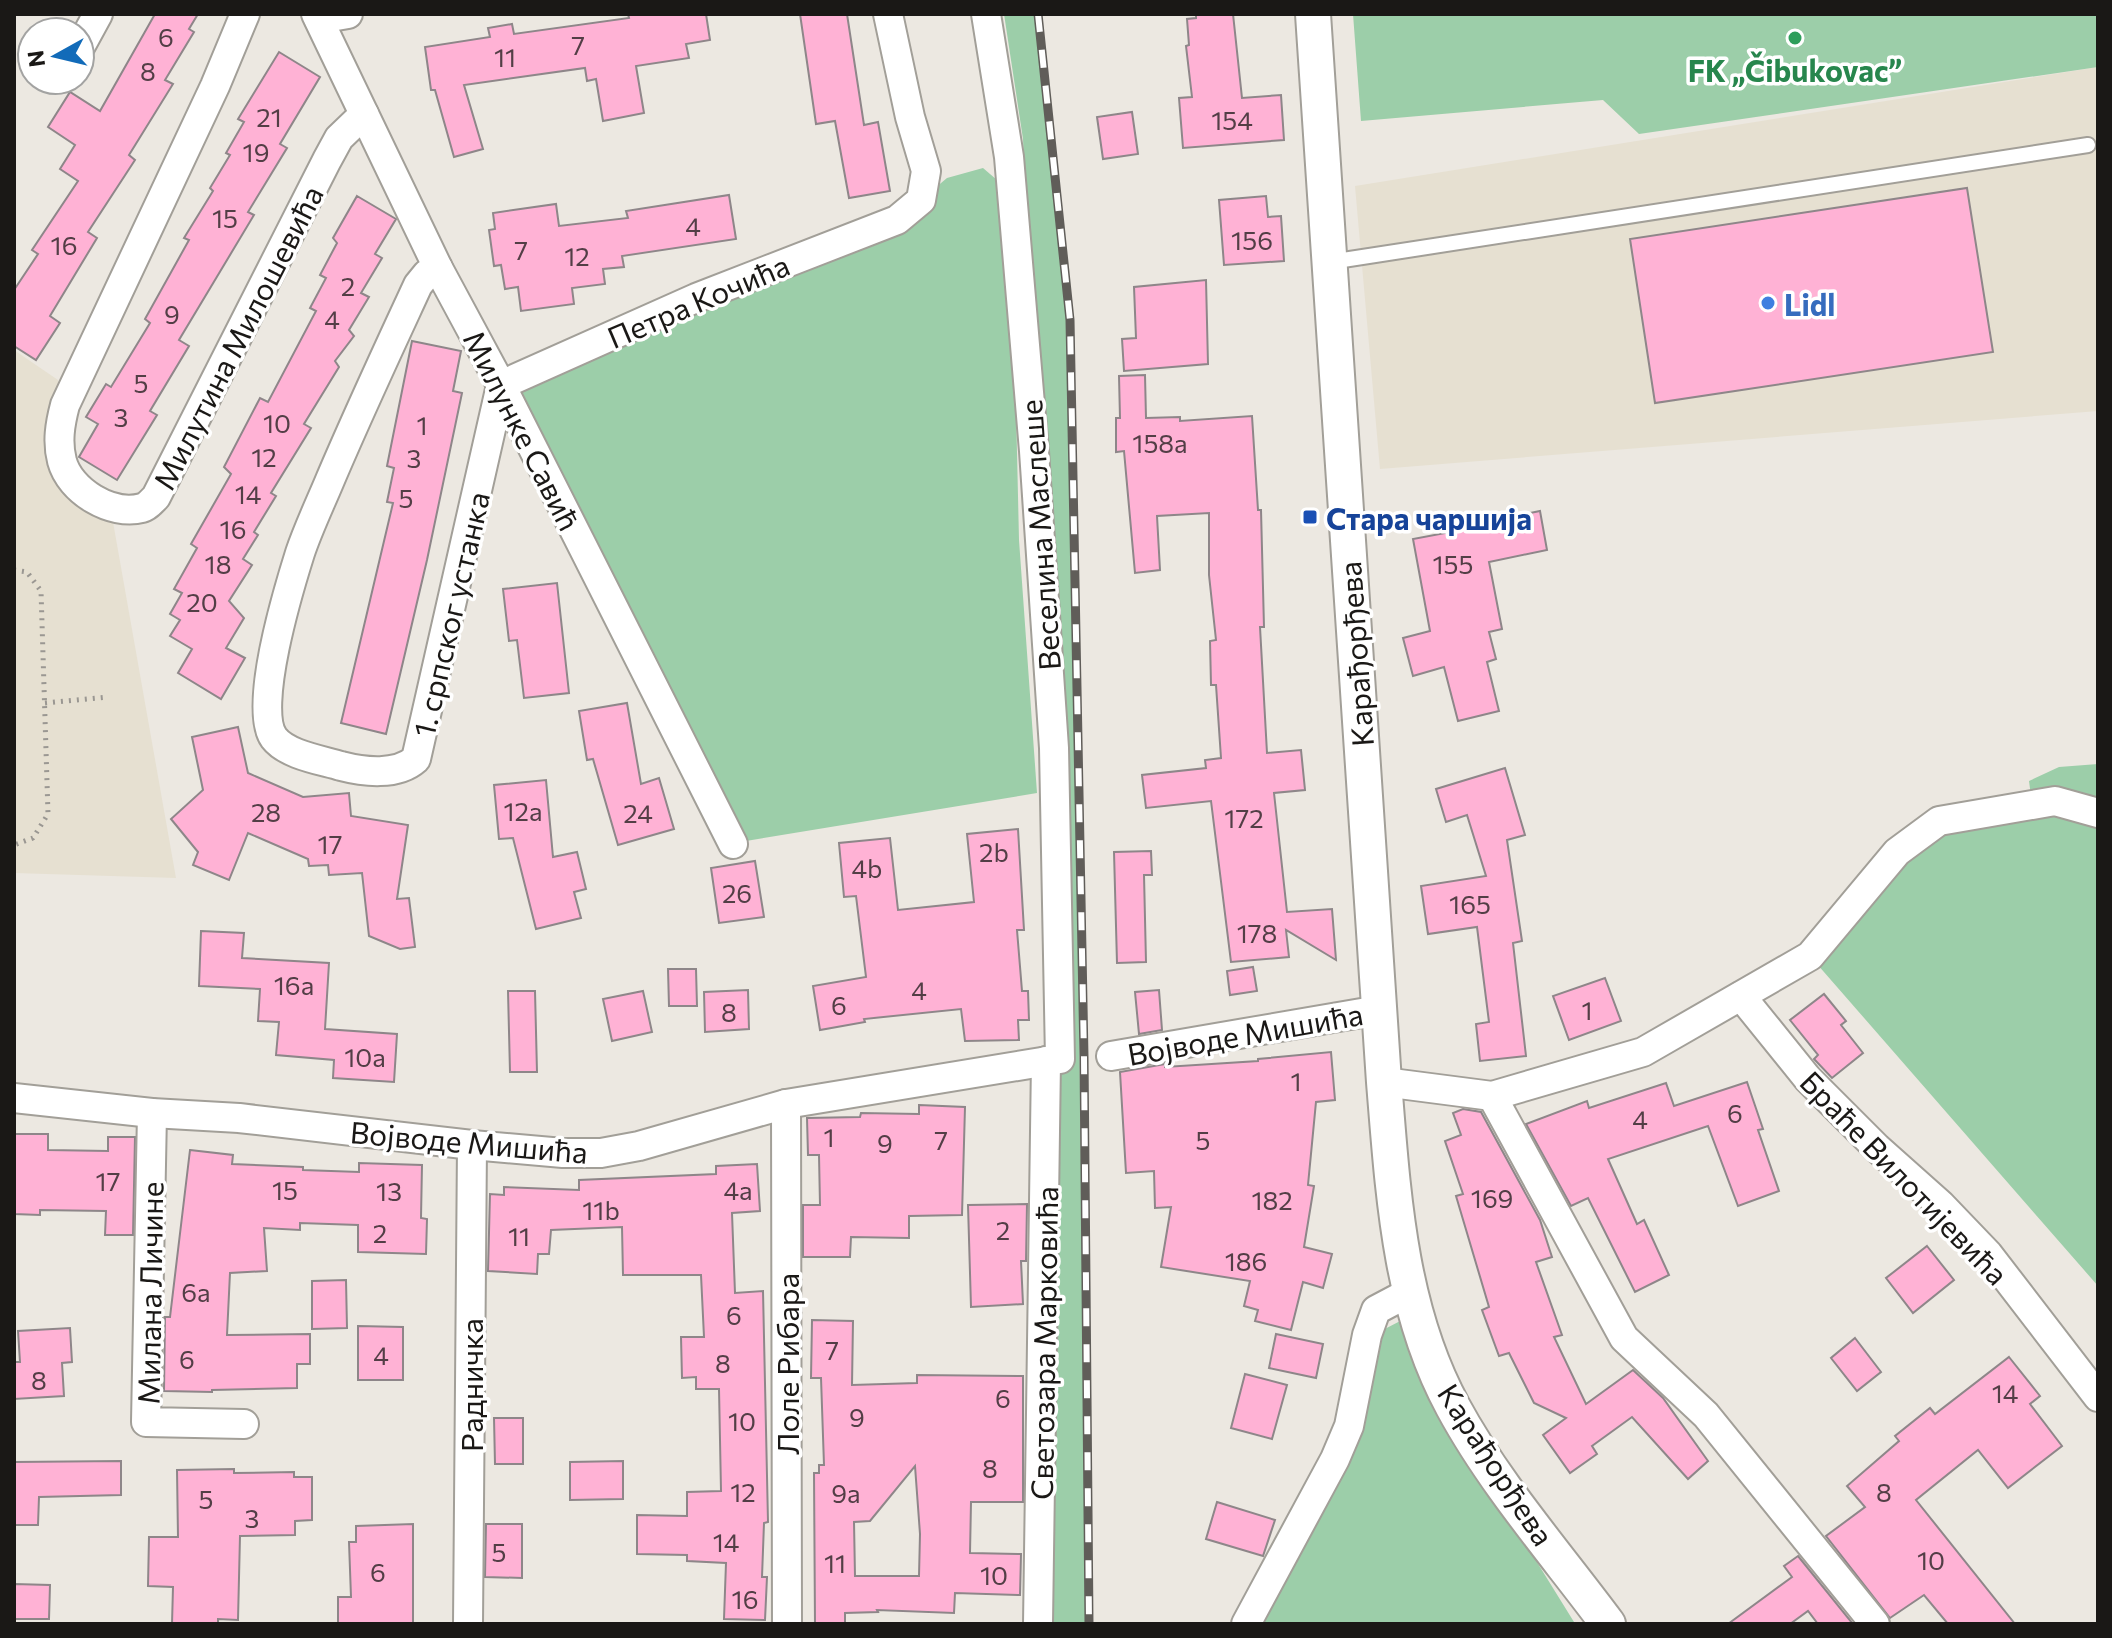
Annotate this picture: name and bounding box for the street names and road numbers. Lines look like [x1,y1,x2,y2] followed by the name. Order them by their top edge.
[144,179,330,495] street label: Милутина Милошевића
[601,245,795,355] street label: Петра Кочића
[457,324,589,536] street label: Милунке Савић
[1011,398,1067,672] street label: Веселина Маслеше
[404,488,496,740] street label: 1. српског устанка
[1330,560,1380,748] street label: Карађорђева
[1124,994,1366,1072] street label: Војводе Мишића
[1793,1062,2017,1292] street label: Браће Вилотијевића
[349,1112,589,1170] street label: Војводе Мишића
[129,1181,169,1405] street label: Милана Личине
[1022,1186,1064,1500] street label: Светозара Марковића
[768,1273,805,1455] street label: Лоле Рибара
[452,1318,489,1452] street label: Радничка
[1431,1376,1563,1552] street label: Карађорђева

